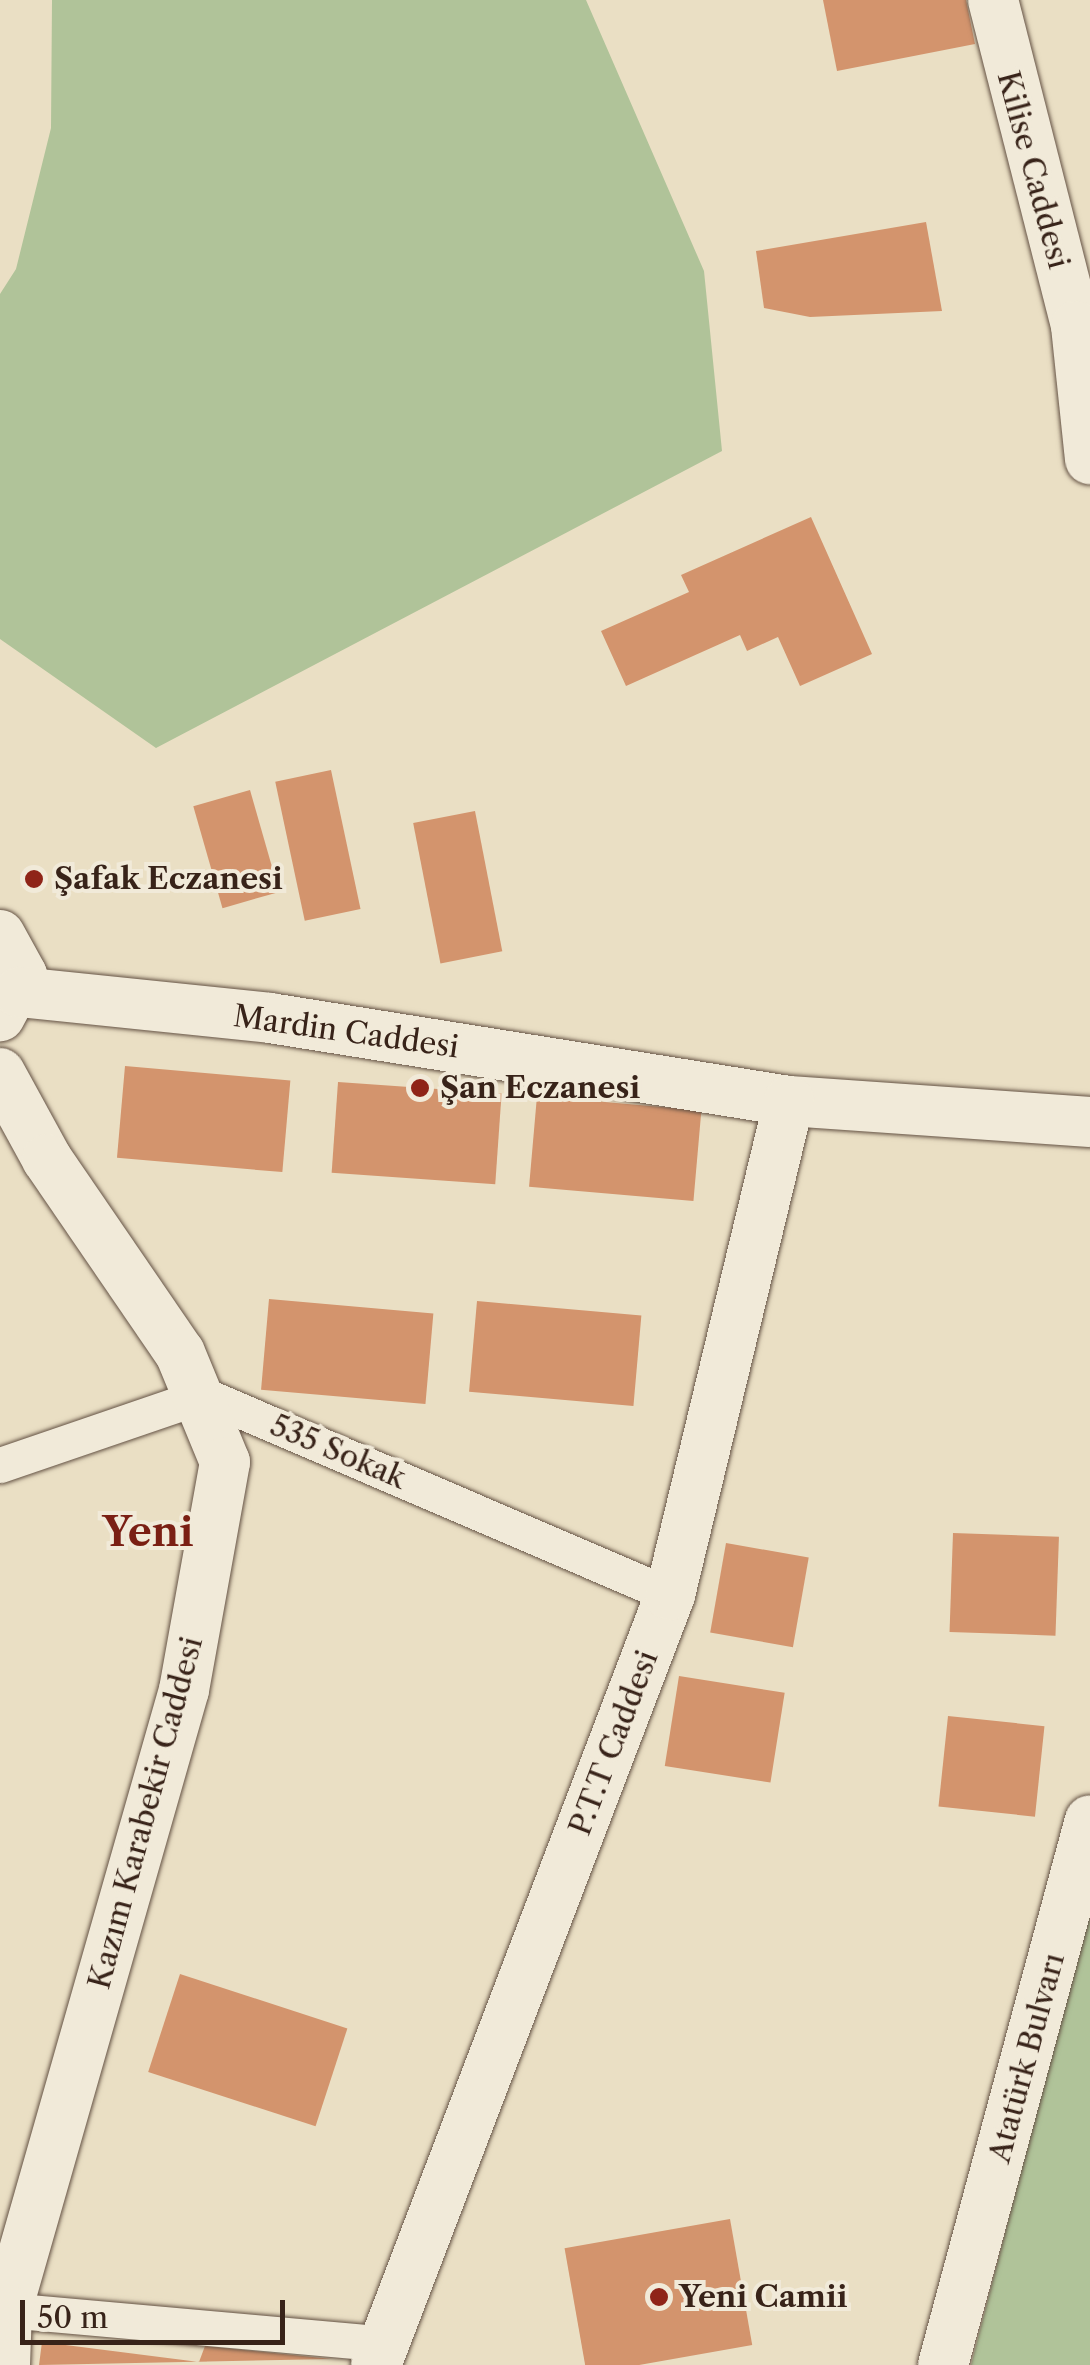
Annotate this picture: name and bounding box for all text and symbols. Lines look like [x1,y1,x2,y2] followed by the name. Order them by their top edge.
[989,67,1077,273] street label: Kilise Caddesi
[54,861,283,897] place label: Şafak Eczanesi
[23,868,45,890] marker: Şafak Eczanesi
[231,998,461,1066] street label: Mardin Caddesi
[440,1070,640,1106] place label: Şan Eczanesi
[409,1077,431,1099] marker: Şan Eczanesi
[265,1407,411,1497] street label: 535 Sokak
[103,1508,193,1556] district label: Yeni
[82,1633,210,1993] street label: Kazım Karabekir Caddesi
[562,1645,666,1841] street label: P.T.T Caddesi
[982,1949,1072,2167] street label: Atatürk Bulvarı
[679,2279,847,2315] place label: Yeni Camii
[25,2280,290,2342] scale bar
[648,2286,670,2308] marker: Yeni Camii
[37,2299,108,2336] text: 50 m

